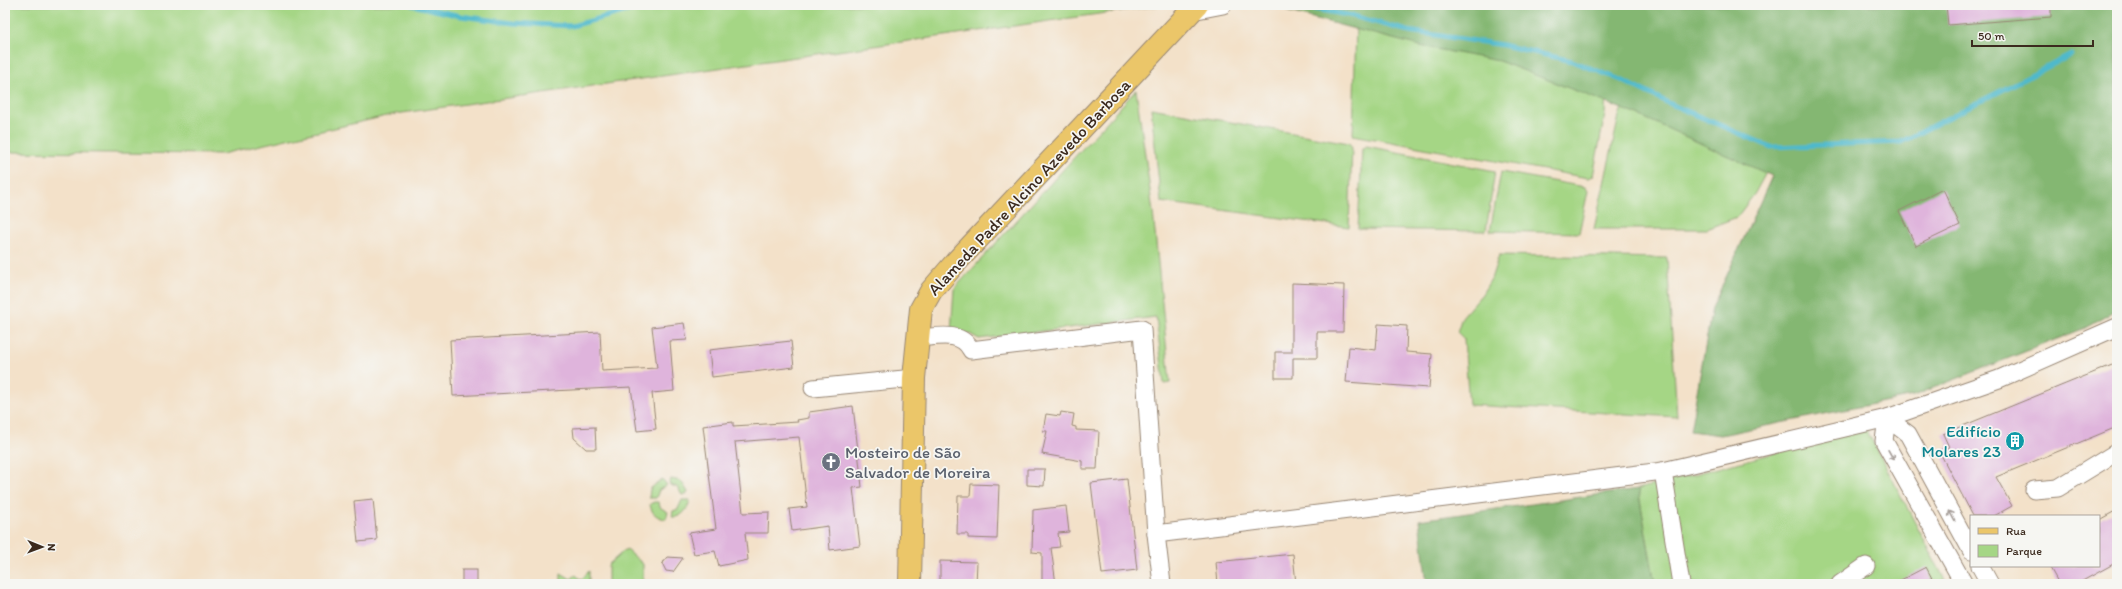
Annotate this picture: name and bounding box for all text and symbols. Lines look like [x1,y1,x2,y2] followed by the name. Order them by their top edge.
[1972,22,2093,48] scale bar
[1978,29,2004,43] text: 50 m
[923,75,1135,299] street label: Alameda Padre Alcino Azevedo Barbosa
[1921,421,2001,461] place label: Edifício Molares 23
[2004,430,2026,452] building icon: Edifício Molares 23
[845,442,990,482] place label: Mosteiro de São Salvador de Moreira
[1888,449,1896,461] one-way arrow
[820,451,842,473] church icon: Mosteiro de São Salvador de Moreira
[1948,510,1956,522] one-way arrow
[1970,515,2100,567] legend
[2006,524,2026,538] text: Rua
[22,527,62,567] north arrow
[45,543,58,551] text: N
[2006,544,2042,558] text: Parque

